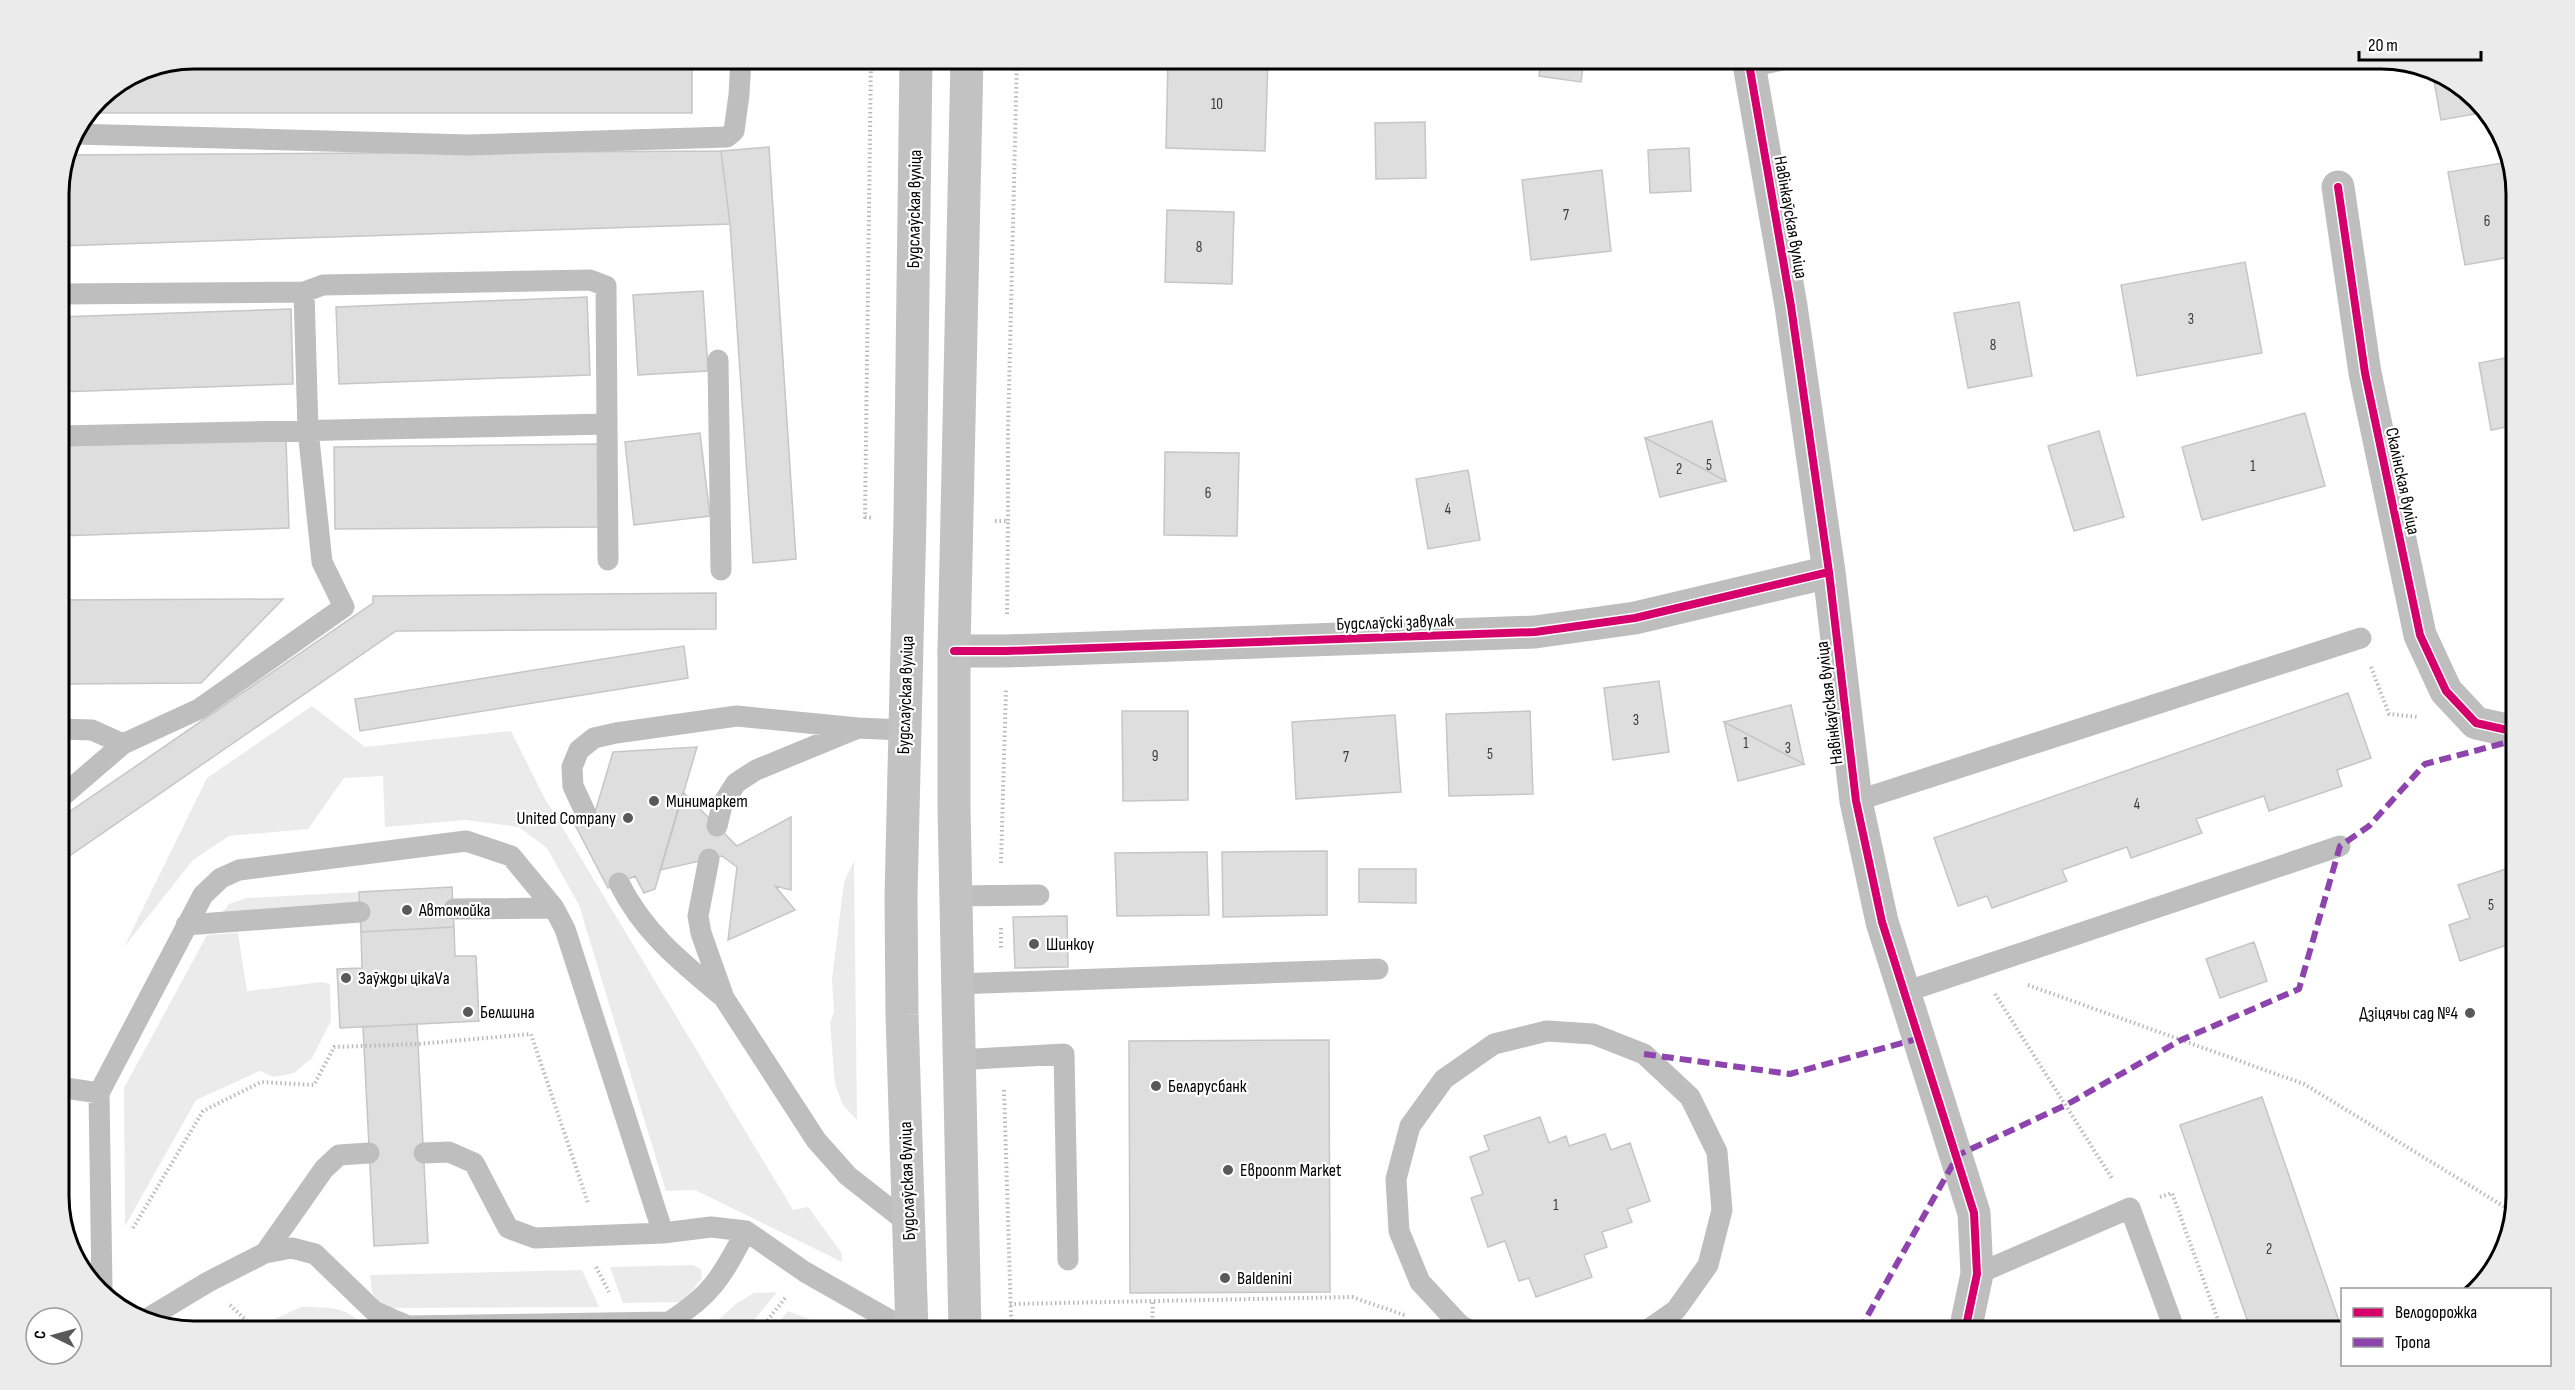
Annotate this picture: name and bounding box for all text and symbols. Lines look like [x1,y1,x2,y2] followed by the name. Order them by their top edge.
[2359,24,2480,62] scale bar
[2368,35,2398,56] text: 20 m
[1211,95,1223,114] house number: 10
[903,149,926,269] street label: Будслаўская вуліца
[1769,154,1812,280] street label: Навінкаўская вуліца
[1563,206,1569,225] house number: 7
[2484,212,2490,231] house number: 6
[1196,238,1202,257] house number: 8
[2188,310,2194,329] house number: 3
[1990,336,1996,355] house number: 8
[2381,426,2424,537] street label: Скалінская вуліца
[1706,456,1712,475] house number: 5
[2250,457,2256,476] house number: 1
[1676,460,1682,479] house number: 2
[1205,484,1211,503] house number: 6
[1445,500,1451,519] house number: 4
[1336,610,1454,635] street label: Будслаўскі завулак
[893,635,918,755] street label: Будслаўская вуліца
[1811,640,1847,766] street label: Навінкаўская вуліца
[1633,711,1639,730] house number: 3
[1743,734,1749,753] house number: 1
[1785,739,1791,758] house number: 3
[1487,745,1493,764] house number: 5
[1152,747,1158,766] house number: 9
[1343,748,1349,767] house number: 7
[666,791,748,812] place label: Минимаркет
[647,794,661,808] marker: Минимаркет
[2134,795,2140,814] house number: 4
[517,808,616,829] place label: United Company
[621,811,635,825] marker: United Company
[2488,896,2494,915] house number: 5
[418,900,491,921] place label: Автомойка
[400,903,414,917] marker: Автомойка
[1046,934,1094,955] place label: Шинкоу
[1027,937,1041,951] marker: Шинкоу
[358,968,450,989] place label: Заўжды цікаVа
[339,971,353,985] marker: Заўжды цікаVа
[480,1002,535,1023] place label: Белшина
[2359,1003,2458,1024] place label: Дзіцячы сад №4
[461,1005,475,1019] marker: Белшина
[2463,1006,2477,1020] marker: Дзіцячы сад №4
[1168,1076,1247,1097] place label: Беларусбанк
[1149,1079,1163,1093] marker: Беларусбанк
[895,1121,920,1241] street label: Будслаўская вуліца
[1240,1160,1342,1181] place label: Евроопт Market
[1221,1163,1235,1177] marker: Евроопт Market
[1553,1196,1559,1215] house number: 1
[2266,1240,2272,1259] house number: 2
[1237,1268,1292,1289] place label: Baldenini
[1218,1271,1232,1285] marker: Baldenini
[2341,1288,2551,1366] legend
[2395,1302,2477,1323] text: Велодорожка
[24,1306,84,1366] north arrow
[31,1330,50,1340] text: С
[2395,1332,2431,1353] text: Тропа

